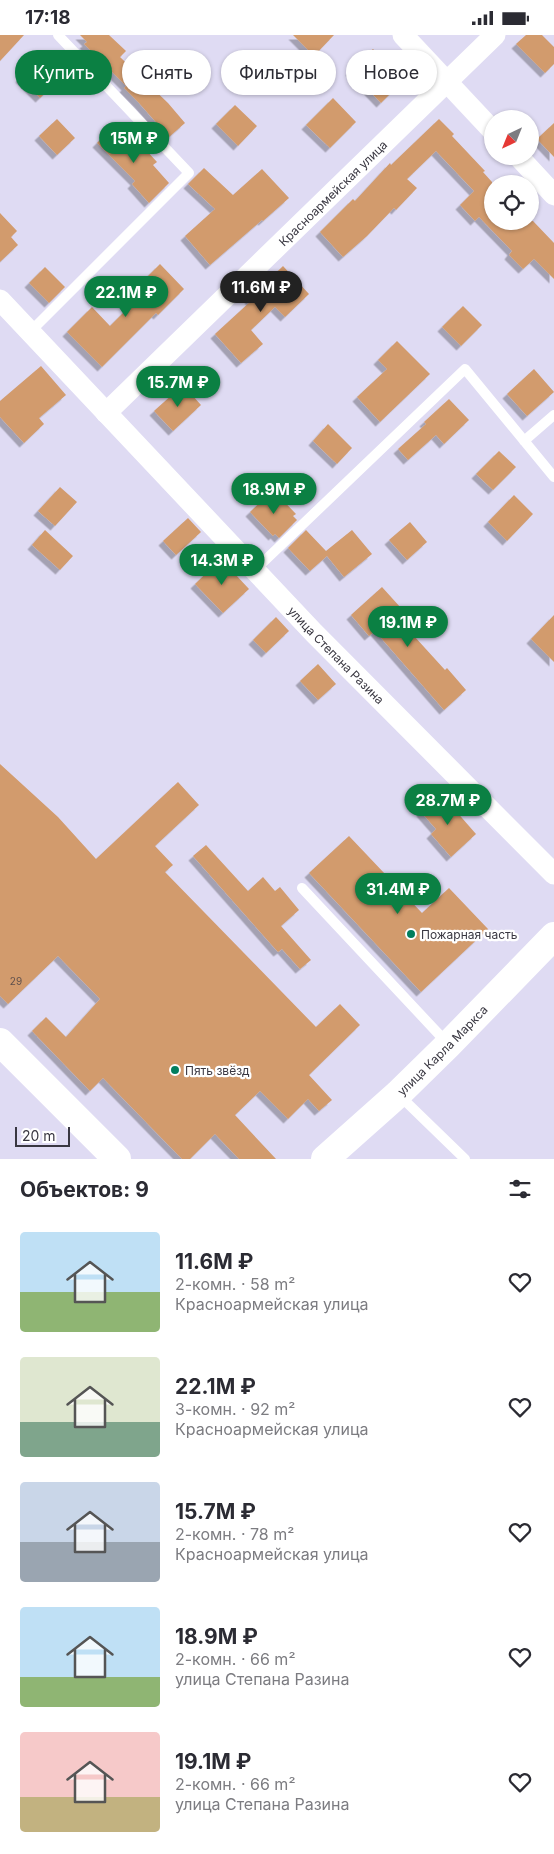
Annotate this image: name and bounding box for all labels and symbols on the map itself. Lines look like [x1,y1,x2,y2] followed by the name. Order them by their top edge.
[484,110,539,165] north arrow
[99,121,169,164] pin: 15M ₽
[275,137,390,249] street label: Красноармейская улица
[215,271,307,313] pin: 11.6M ₽
[80,275,172,318] pin: 22.1M ₽
[132,365,224,408] pin: 15.7M ₽
[228,473,320,515] pin: 18.9M ₽
[176,543,268,586] pin: 14.3M ₽
[285,603,388,707] street label: улица Степана Разина
[362,605,454,648] pin: 19.1M ₽
[402,783,494,826] pin: 28.7M ₽
[352,873,444,915] pin: 31.4M ₽
[421,927,518,942] place label: Пожарная часть
[405,928,417,940] marker: Пожарная часть
[10,975,22,987] house number: 29
[394,1002,490,1098] street label: улица Карла Маркса
[185,1063,250,1078] place label: Пять звёзд
[169,1064,181,1076] marker: Пять звёзд
[15,1124,70,1147] scale bar

